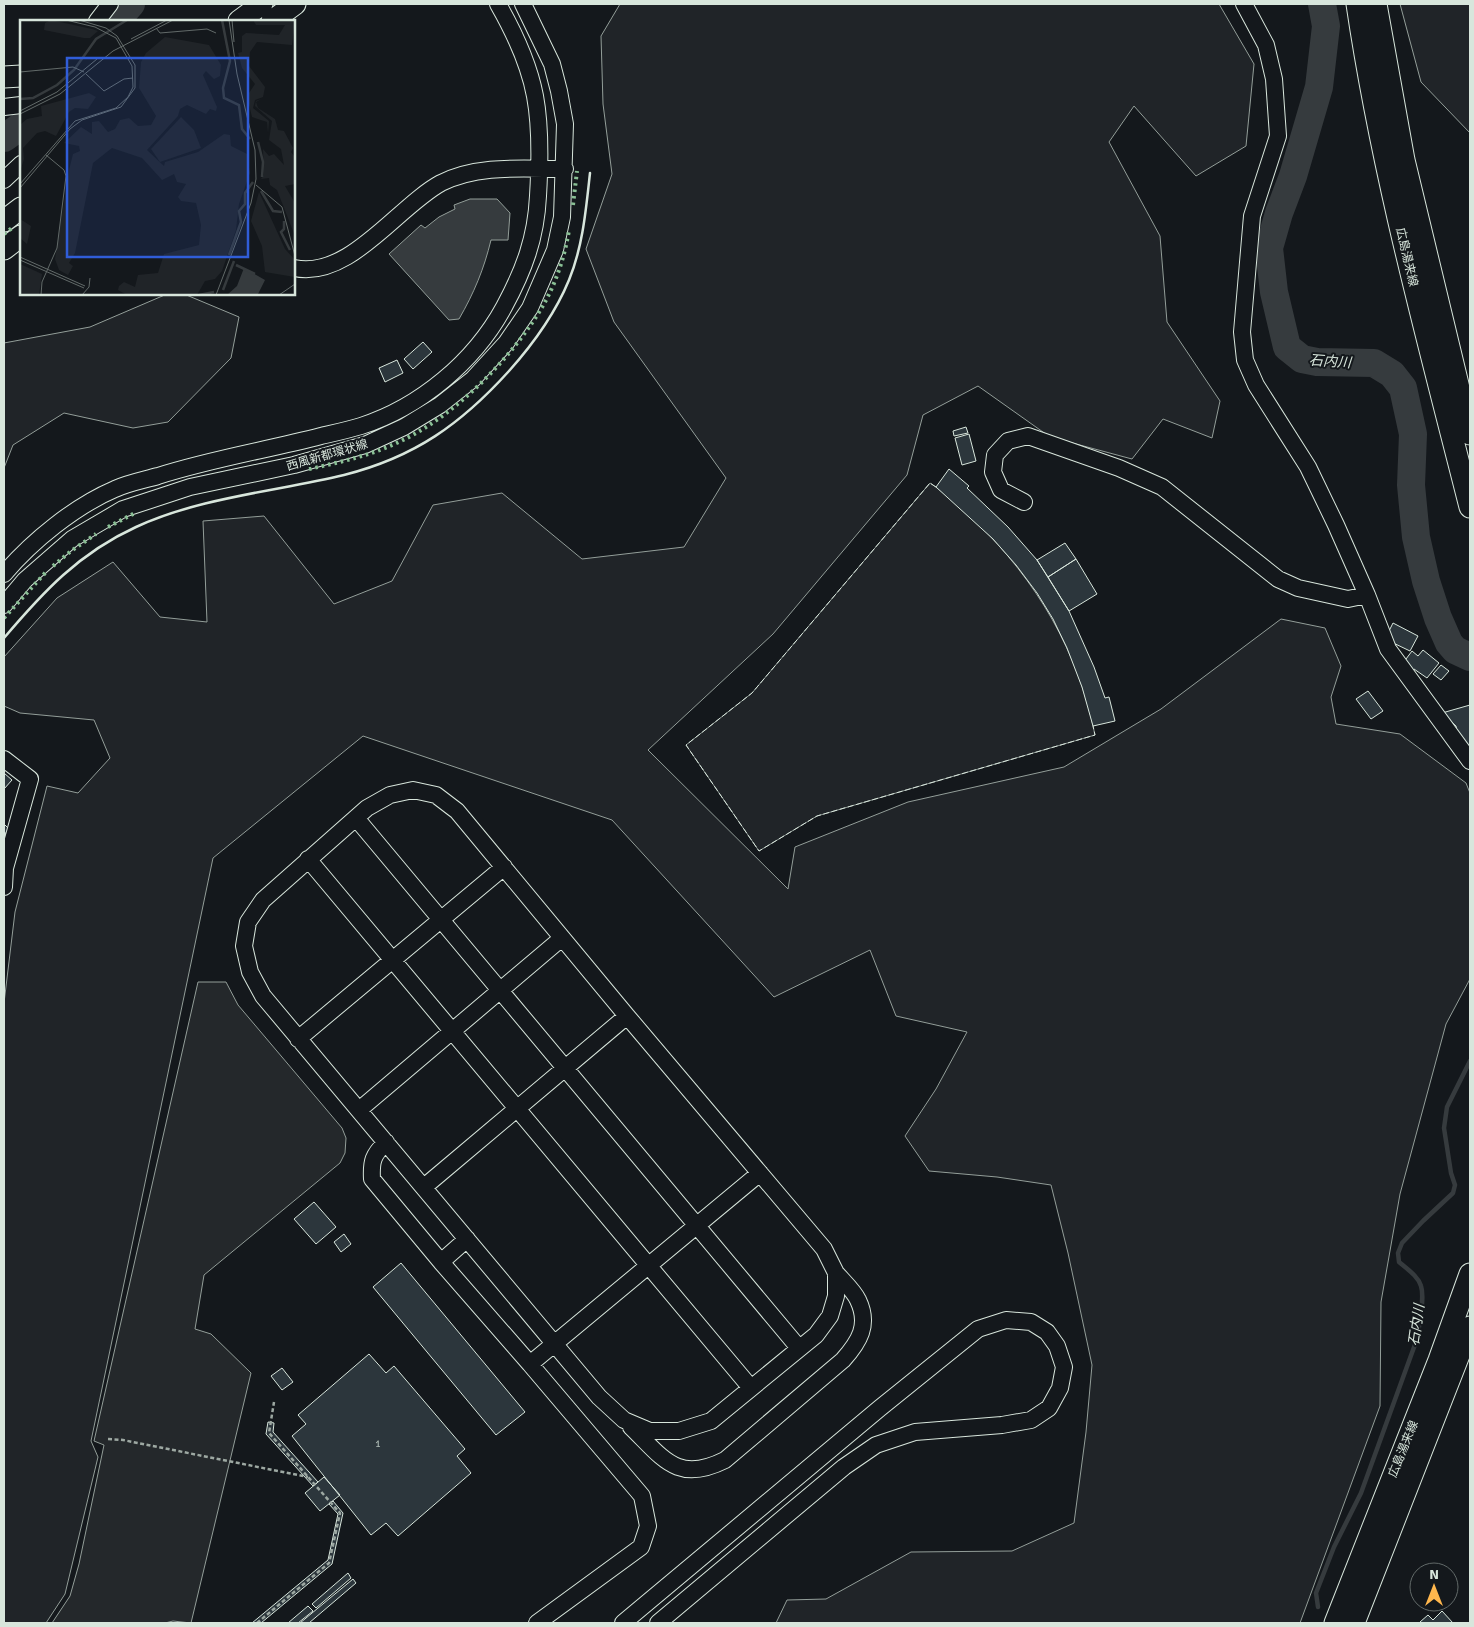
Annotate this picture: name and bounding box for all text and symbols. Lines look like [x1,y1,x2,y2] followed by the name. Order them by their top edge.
[20,20,295,295] inset map
[1392,226,1421,288] street label: 広島湯来線
[1308,352,1354,372] water label: 石内川
[285,437,370,474] street label: 西風新都環状線
[1405,1301,1428,1347] water label: 石内川
[1385,1419,1422,1480] street label: 広島湯来線
[375,1438,381,1450] house number: 1
[1409,1562,1459,1612] north arrow
[1429,1566,1439,1583] text: N

